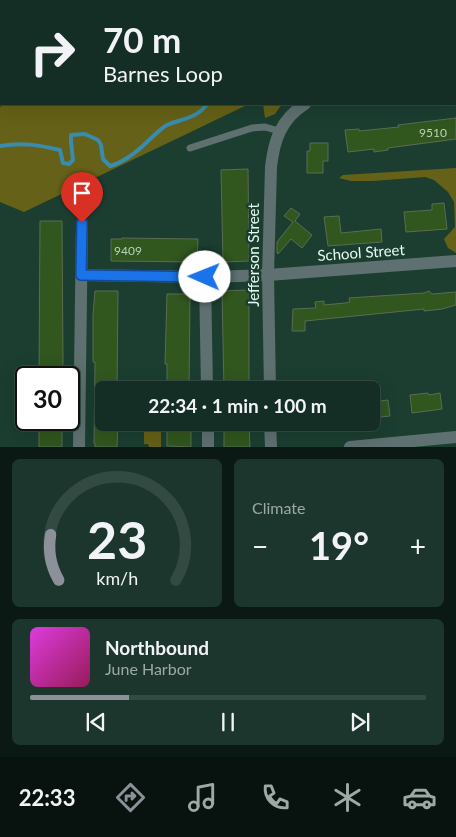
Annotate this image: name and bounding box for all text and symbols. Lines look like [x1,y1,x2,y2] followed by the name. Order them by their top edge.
[103,18,181,60] text: 70 m
[20,20,85,85] icon: right
[103,60,223,87] text: Barnes Loop
[419,125,447,140] house number: 9510
[61,172,103,223] pin
[68,179,96,207] icon: arrive
[244,203,262,307] street label: Jefferson Street
[317,240,406,264] street label: School Street
[114,243,142,258] house number: 9409
[178,250,230,302] position arrow
[15,366,80,431] speed limit sign: 30
[148,394,327,417] text: 22:34 · 1 min · 100 m
[252,498,305,517] text: Climate
[87,508,147,570] text: 23
[309,522,369,568] text: 19°
[252,529,268,563] text: −
[410,529,426,563] text: +
[96,567,138,589] text: km/h
[105,636,209,659] text: Northbound
[105,659,192,678] text: June Harbor
[82,708,110,736] icon: previous
[214,708,242,736] icon: pause
[346,708,374,736] icon: next
[113,780,148,815] icon: directions
[185,780,220,815] icon: music
[258,780,293,815] icon: phone
[330,780,365,815] icon: climate
[402,780,437,815] icon: car
[19,784,75,811] text: 22:33

